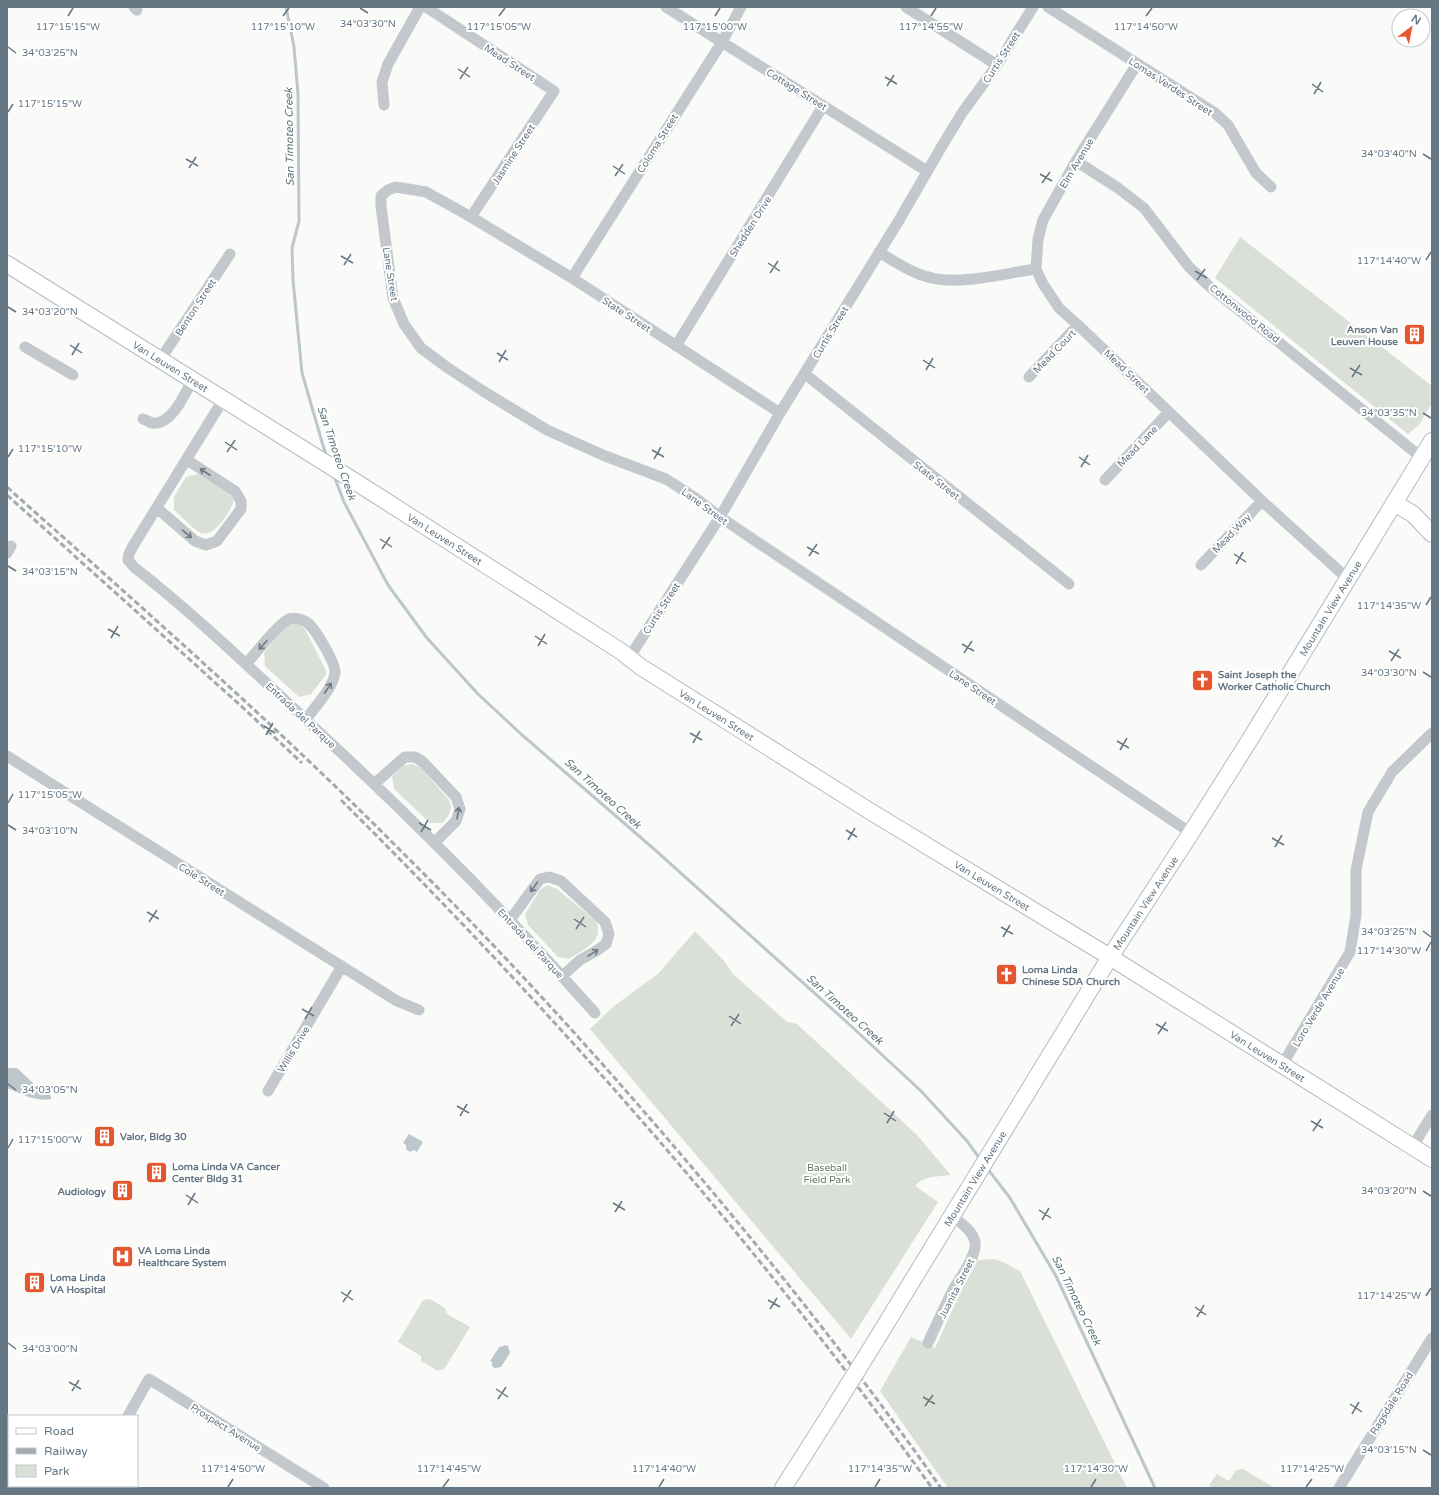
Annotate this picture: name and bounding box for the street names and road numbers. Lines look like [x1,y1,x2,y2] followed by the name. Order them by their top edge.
[981,29,1023,86] street label: Curtis Street
[482,42,537,84] street label: Mead Street
[1126,55,1215,119] street label: Lomas Verdes Street
[764,66,829,113] street label: Cottage Street
[635,112,681,175] street label: Coloma Street
[490,122,538,187] street label: Jasmine Street
[1057,136,1097,191] street label: Elm Avenue
[727,194,775,259] street label: Shedden Drive
[380,246,400,302] street label: Lane Street
[173,277,219,338] street label: Benton Street
[1207,282,1282,346] street label: Cottonwood Road
[600,295,653,335] street label: State Street
[811,304,851,361] street label: Curtis Street
[1031,327,1079,376] street label: Mead Court
[130,339,210,395] street label: Van Leuven Street
[1101,347,1152,396] street label: Mead Street
[1115,423,1161,470] street label: Mead Lane
[911,459,962,503] street label: State Street
[679,486,730,528] street label: Lane Street
[405,511,484,568] street label: Van Leuven Street
[1210,511,1254,556] street label: Mead Way
[1297,558,1365,659] street label: Mountain View Avenue
[641,580,683,637] street label: Curtis Street
[947,668,998,708] street label: Lane Street
[263,680,338,751] street label: Entrada del Parque
[677,687,756,744] street label: Van Leuven Street
[1111,854,1181,953] street label: Mountain View Avenue
[952,859,1032,914] street label: Van Leuven Street
[176,861,227,899] street label: Cole Street
[495,906,566,981] street label: Entrada del Parque
[1290,965,1347,1049] street label: Loro Verde Avenue
[275,1024,313,1075] street label: Willis Drive
[1227,1029,1307,1085] street label: Van Leuven Street
[942,1129,1009,1229] street label: Mountain View Avenue
[937,1256,977,1320] street label: Juanita Street
[1368,1370,1416,1437] street label: Ragsdale Road
[188,1401,263,1454] street label: Prospect Avenue

